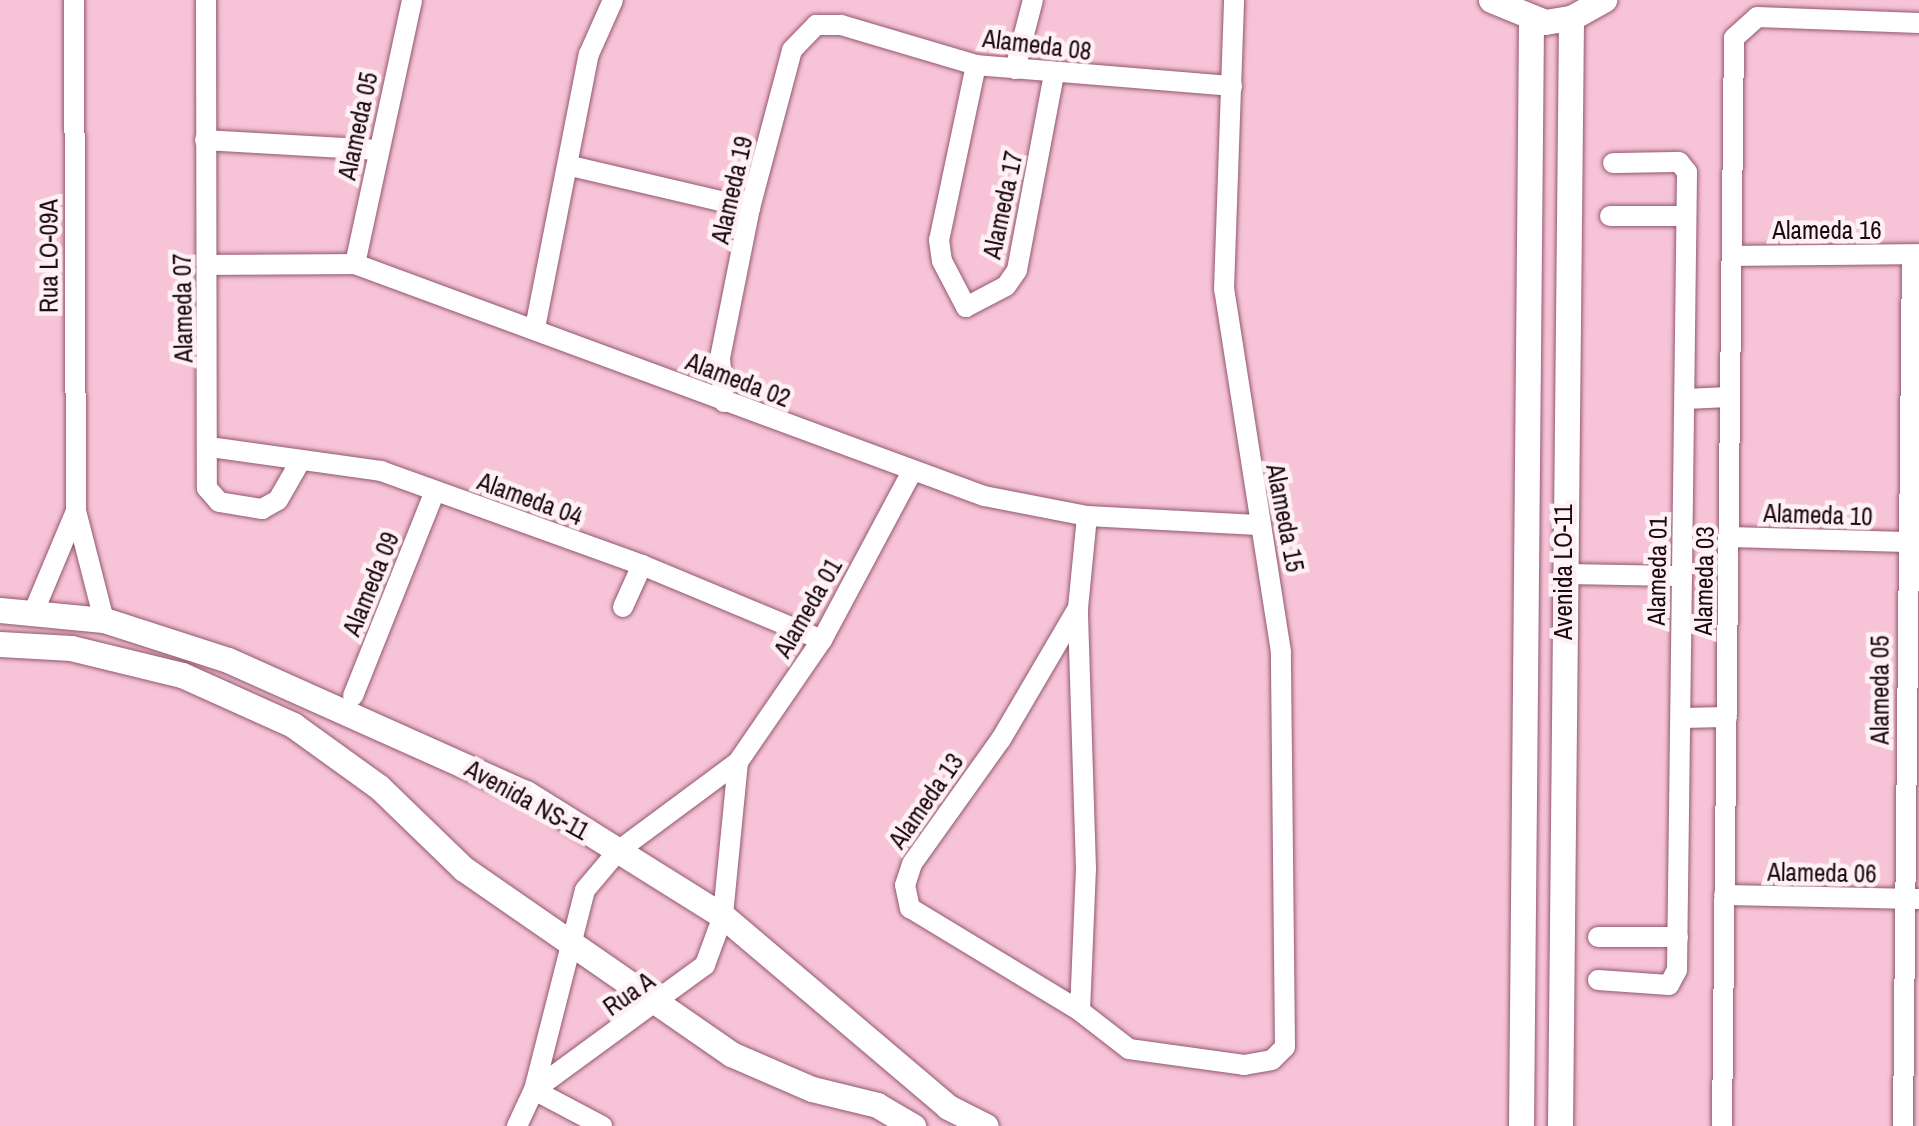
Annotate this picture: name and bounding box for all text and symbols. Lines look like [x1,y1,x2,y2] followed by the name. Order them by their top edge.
[981,23,1093,67] street label: Alameda 08
[332,69,384,183] street label: Alameda 05
[705,133,759,247] street label: Alameda 19
[977,148,1029,262] street label: Alameda 17
[34,199,64,313] street label: Rua LO-09A
[1772,215,1882,245] street label: Alameda 16
[167,253,199,363] street label: Alameda 07
[682,346,794,414] street label: Alameda 02
[1260,461,1310,575] street label: Alameda 15
[473,466,587,532] street label: Alameda 04
[1763,498,1873,532] street label: Alameda 10
[1548,504,1578,640] street label: Avenida LO-11
[1641,516,1673,626] street label: Alameda 01
[1688,526,1720,636] street label: Alameda 03
[337,528,405,640] street label: Alameda 09
[768,553,848,663] street label: Alameda 01
[1865,635,1895,745] street label: Alameda 05
[882,748,970,854] street label: Alameda 13
[460,754,594,846] street label: Avenida NS-11
[1767,857,1877,889] street label: Alameda 06
[597,965,661,1023] street label: Rua A

